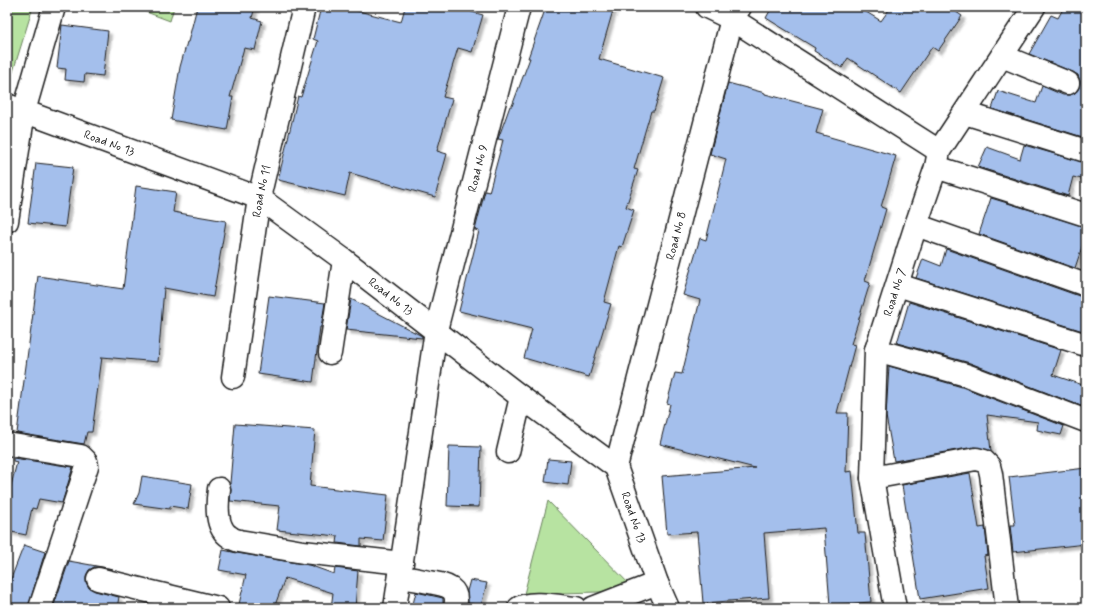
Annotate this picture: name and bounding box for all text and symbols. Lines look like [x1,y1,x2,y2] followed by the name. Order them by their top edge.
[81,127,137,160] street label: Road No 13
[465,143,492,194] street label: Road No 9
[249,164,275,219] street label: Road No 11
[663,210,691,262] street label: Road No 8
[880,266,911,318] street label: Road No 7
[364,274,416,320] street label: Road No 13
[616,490,649,545] street label: Road No 13

